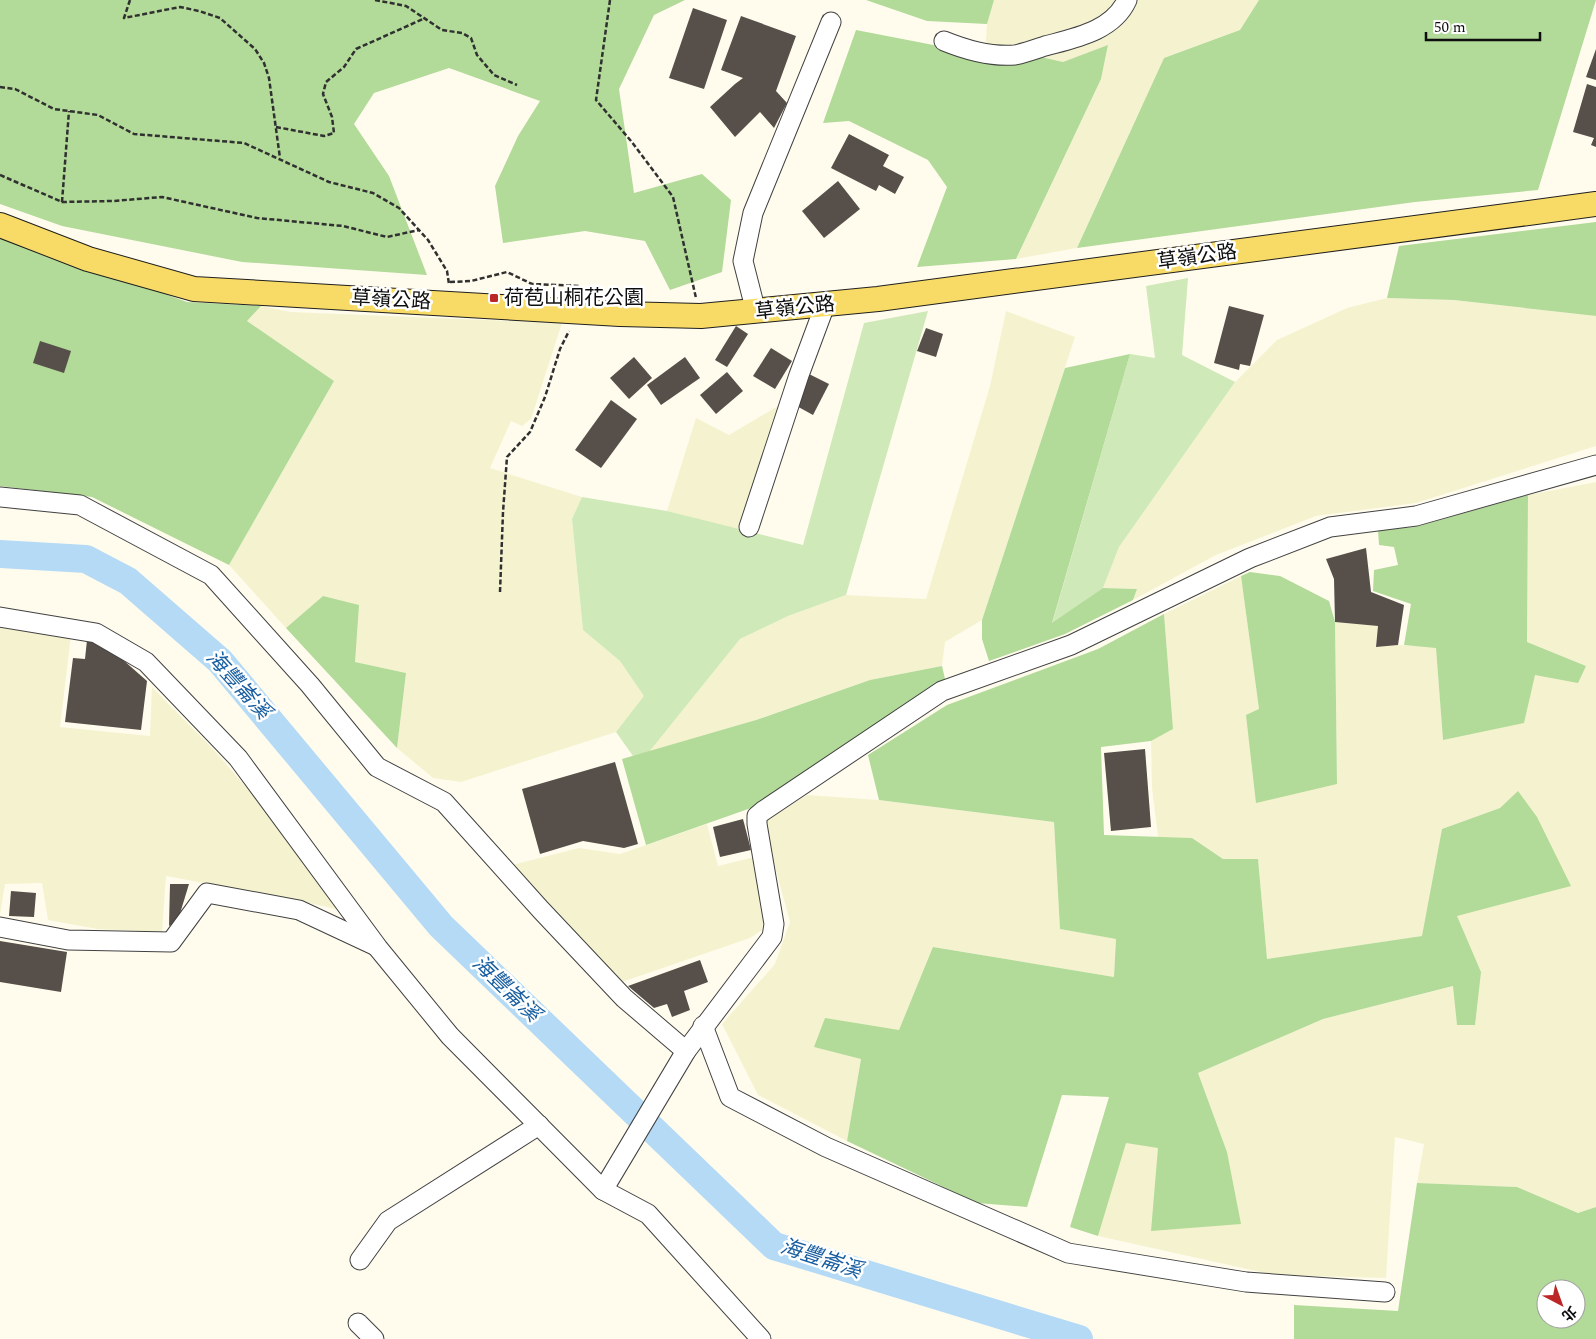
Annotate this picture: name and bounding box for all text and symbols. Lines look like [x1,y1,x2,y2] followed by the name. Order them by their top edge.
[1426,10,1540,42] scale bar
[1434,16,1466,39] text: 50 m
[1155,237,1239,277] street label: 草嶺公路
[350,283,432,317] street label: 草嶺公路
[504,283,644,313] place label: 荷苞山桐花公園
[754,289,836,327] street label: 草嶺公路
[488,292,500,304] marker: 荷苞山桐花公園
[198,643,280,729] water label: 海豐崙溪
[465,948,549,1032] water label: 海豐崙溪
[776,1231,869,1288] water label: 海豐崙溪
[1536,1279,1586,1329] north arrow
[1557,1301,1581,1326] text: 北

